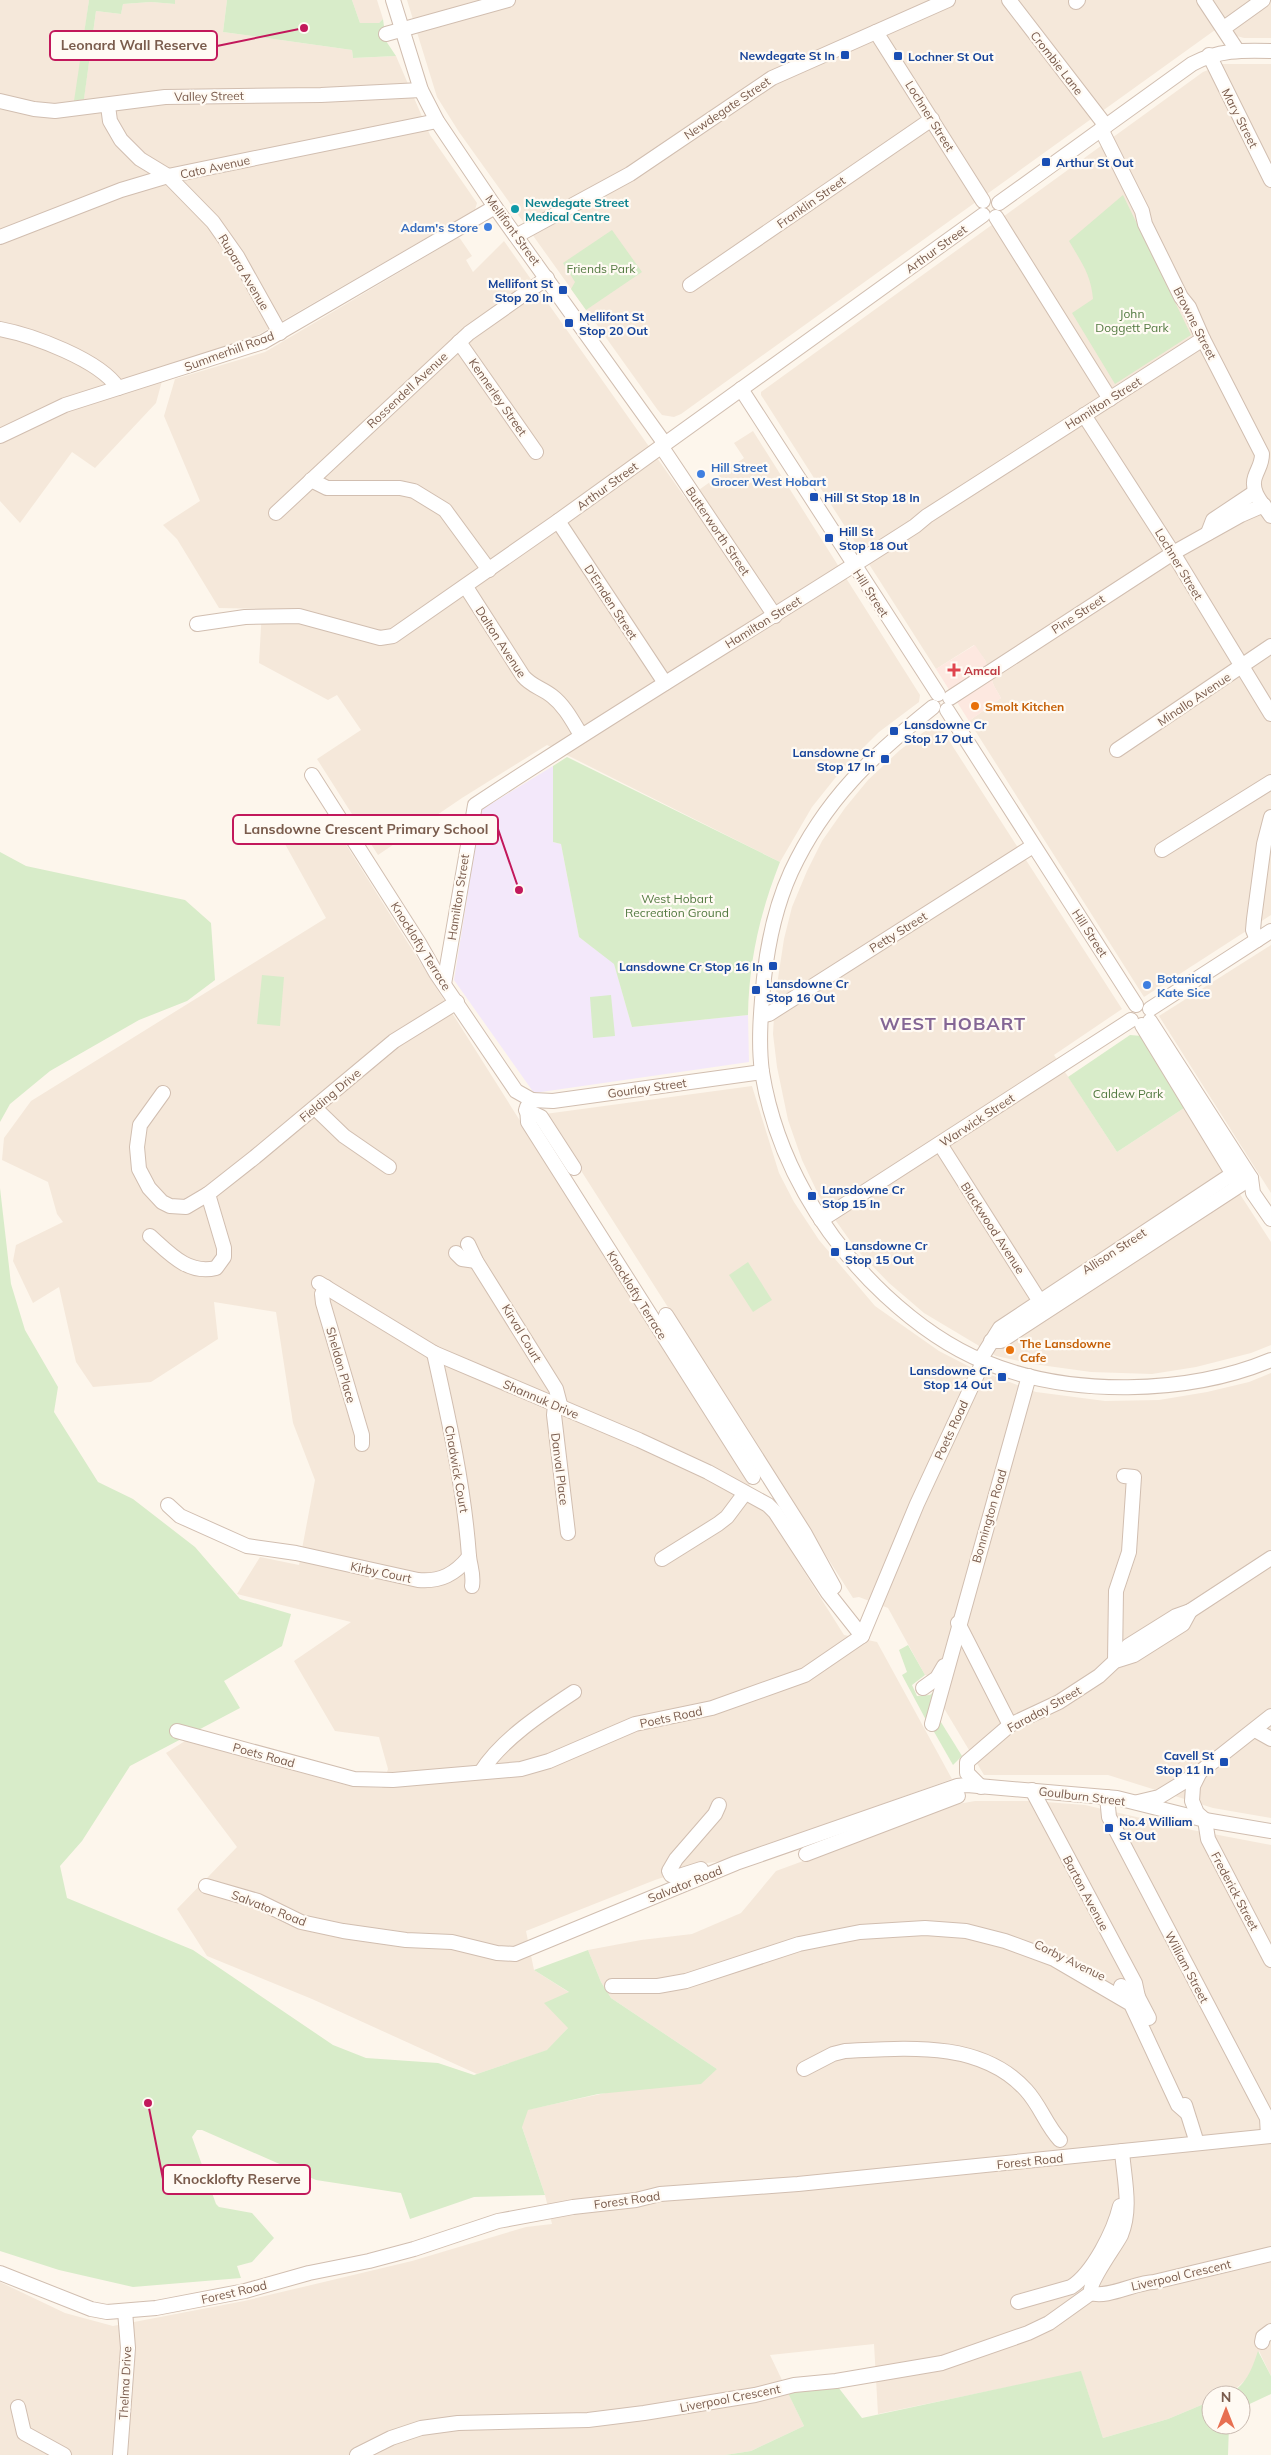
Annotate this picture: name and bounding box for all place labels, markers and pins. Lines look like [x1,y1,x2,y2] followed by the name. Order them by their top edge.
[50,31,217,60] callout: Leonard Wall Reserve
[740,48,835,63] place label: Newdegate St In
[839,49,851,61] marker: Newdegate St In
[908,49,994,64] place label: Lochner St Out
[892,50,904,62] marker: Lochner St Out
[1056,155,1134,170] place label: Arthur St Out
[1040,156,1052,168] marker: Arthur St Out
[525,195,629,224] place label: Newdegate Street Medical Centre
[509,203,521,215] marker: Newdegate Street Medical Centre
[401,220,478,235] place label: Adam's Store
[482,221,494,233] marker: Adam's Store
[488,276,553,305] place label: Mellifont St Stop 20 In
[557,284,569,296] marker: Mellifont St Stop 20 In
[579,309,648,338] place label: Mellifont St Stop 20 Out
[563,317,575,329] marker: Mellifont St Stop 20 Out
[711,460,826,489] place label: Hill Street Grocer West Hobart
[695,468,707,480] marker: Hill Street Grocer West Hobart
[824,490,920,505] place label: Hill St Stop 18 In
[808,491,820,503] marker: Hill St Stop 18 In
[839,524,908,553] place label: Hill St Stop 18 Out
[823,532,835,544] marker: Hill St Stop 18 Out
[964,663,1000,678] place label: Amcal
[948,664,960,676] marker: Amcal
[985,699,1064,714] place label: Smolt Kitchen
[969,700,981,712] marker: Smolt Kitchen
[904,717,987,746] place label: Lansdowne Cr Stop 17 Out
[888,725,900,737] marker: Lansdowne Cr Stop 17 Out
[793,745,875,774] place label: Lansdowne Cr Stop 17 In
[879,753,891,765] marker: Lansdowne Cr Stop 17 In
[233,815,498,844] callout: Lansdowne Crescent Primary School
[619,959,763,974] place label: Lansdowne Cr Stop 16 In
[767,960,779,972] marker: Lansdowne Cr Stop 16 In
[1157,971,1211,1000] place label: Botanical Kate Sice
[766,976,849,1005] place label: Lansdowne Cr Stop 16 Out
[1141,979,1153,991] marker: Botanical Kate Sice
[750,984,762,996] marker: Lansdowne Cr Stop 16 Out
[822,1182,905,1211] place label: Lansdowne Cr Stop 15 In
[806,1190,818,1202] marker: Lansdowne Cr Stop 15 In
[845,1238,928,1267] place label: Lansdowne Cr Stop 15 Out
[829,1246,841,1258] marker: Lansdowne Cr Stop 15 Out
[1020,1336,1111,1365] place label: The Lansdowne Cafe
[1004,1344,1016,1356] marker: The Lansdowne Cafe
[910,1363,992,1392] place label: Lansdowne Cr Stop 14 Out
[996,1371,1008,1383] marker: Lansdowne Cr Stop 14 Out
[1156,1748,1214,1777] place label: Cavell St Stop 11 In
[1218,1756,1230,1768] marker: Cavell St Stop 11 In
[1119,1814,1193,1843] place label: No.4 William St Out
[1103,1822,1115,1834] marker: No.4 William St Out
[163,2165,310,2194] callout: Knocklofty Reserve

